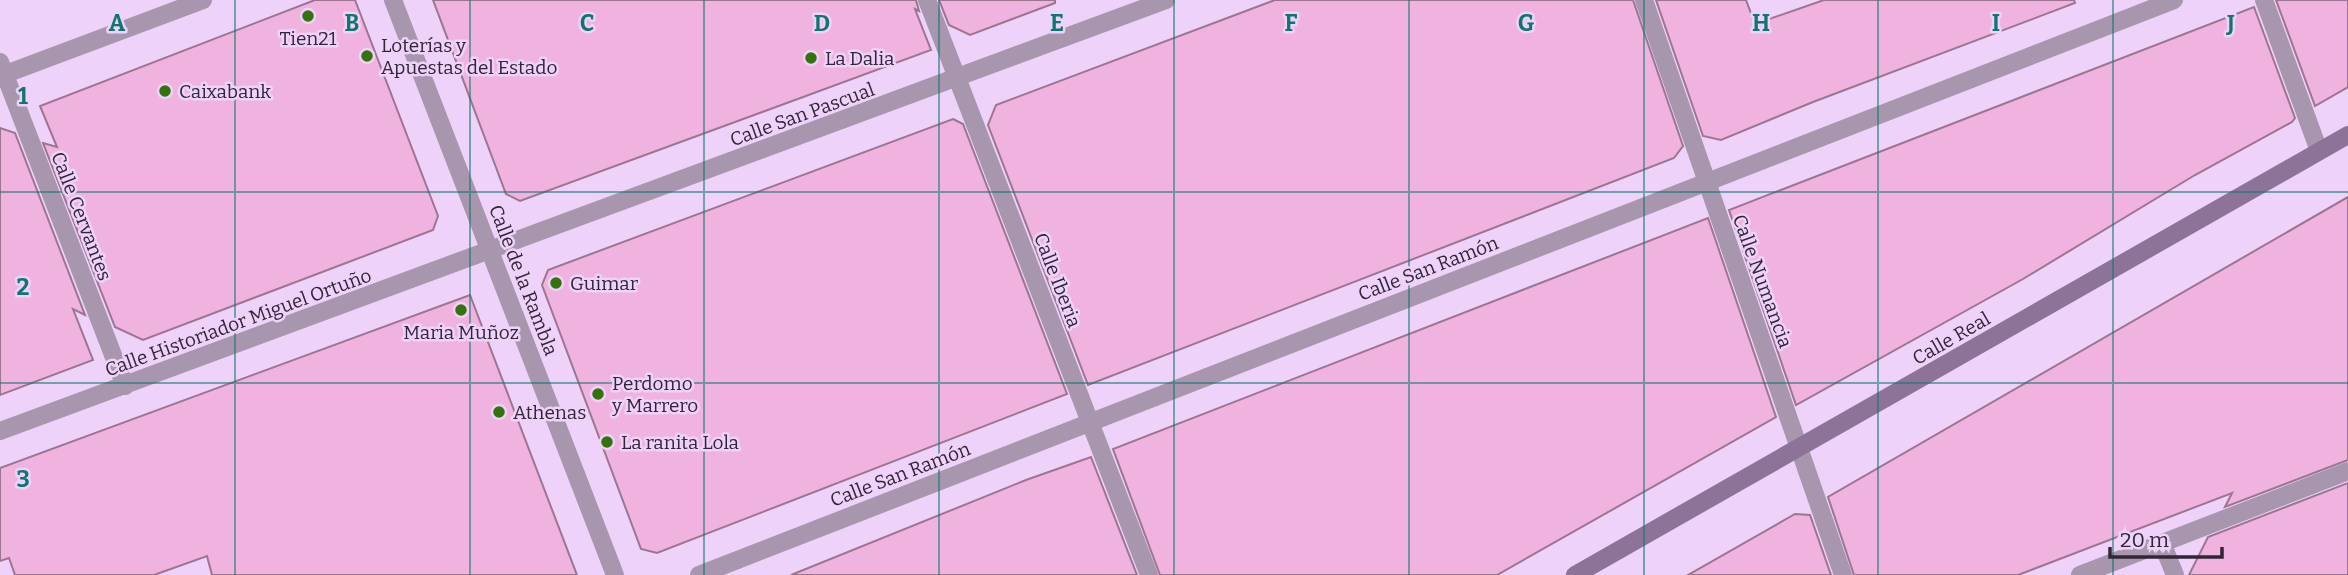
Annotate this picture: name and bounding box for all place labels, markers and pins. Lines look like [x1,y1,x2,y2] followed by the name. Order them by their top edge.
[300,8,316,24] marker: Tien21
[280,27,337,50] place label: Tien21
[381,34,557,79] place label: Loterías y Apuestas del Estado
[825,47,895,70] place label: La Dalia
[359,48,375,64] marker: Loterías y Apuestas del Estado
[803,50,819,66] marker: La Dalia
[179,80,271,103] place label: Caixabank
[157,83,173,99] marker: Caixabank
[570,272,639,295] place label: Guimar
[548,275,564,291] marker: Guimar
[453,302,469,318] marker: Maria Muñoz
[403,321,519,344] place label: Maria Muñoz
[611,372,698,417] place label: Perdomo y Marrero
[590,386,606,402] marker: Perdomo y Marrero
[513,401,586,424] place label: Athenas
[491,404,507,420] marker: Athenas
[621,431,740,454] place label: La ranita Lola
[599,434,615,450] marker: La ranita Lola

